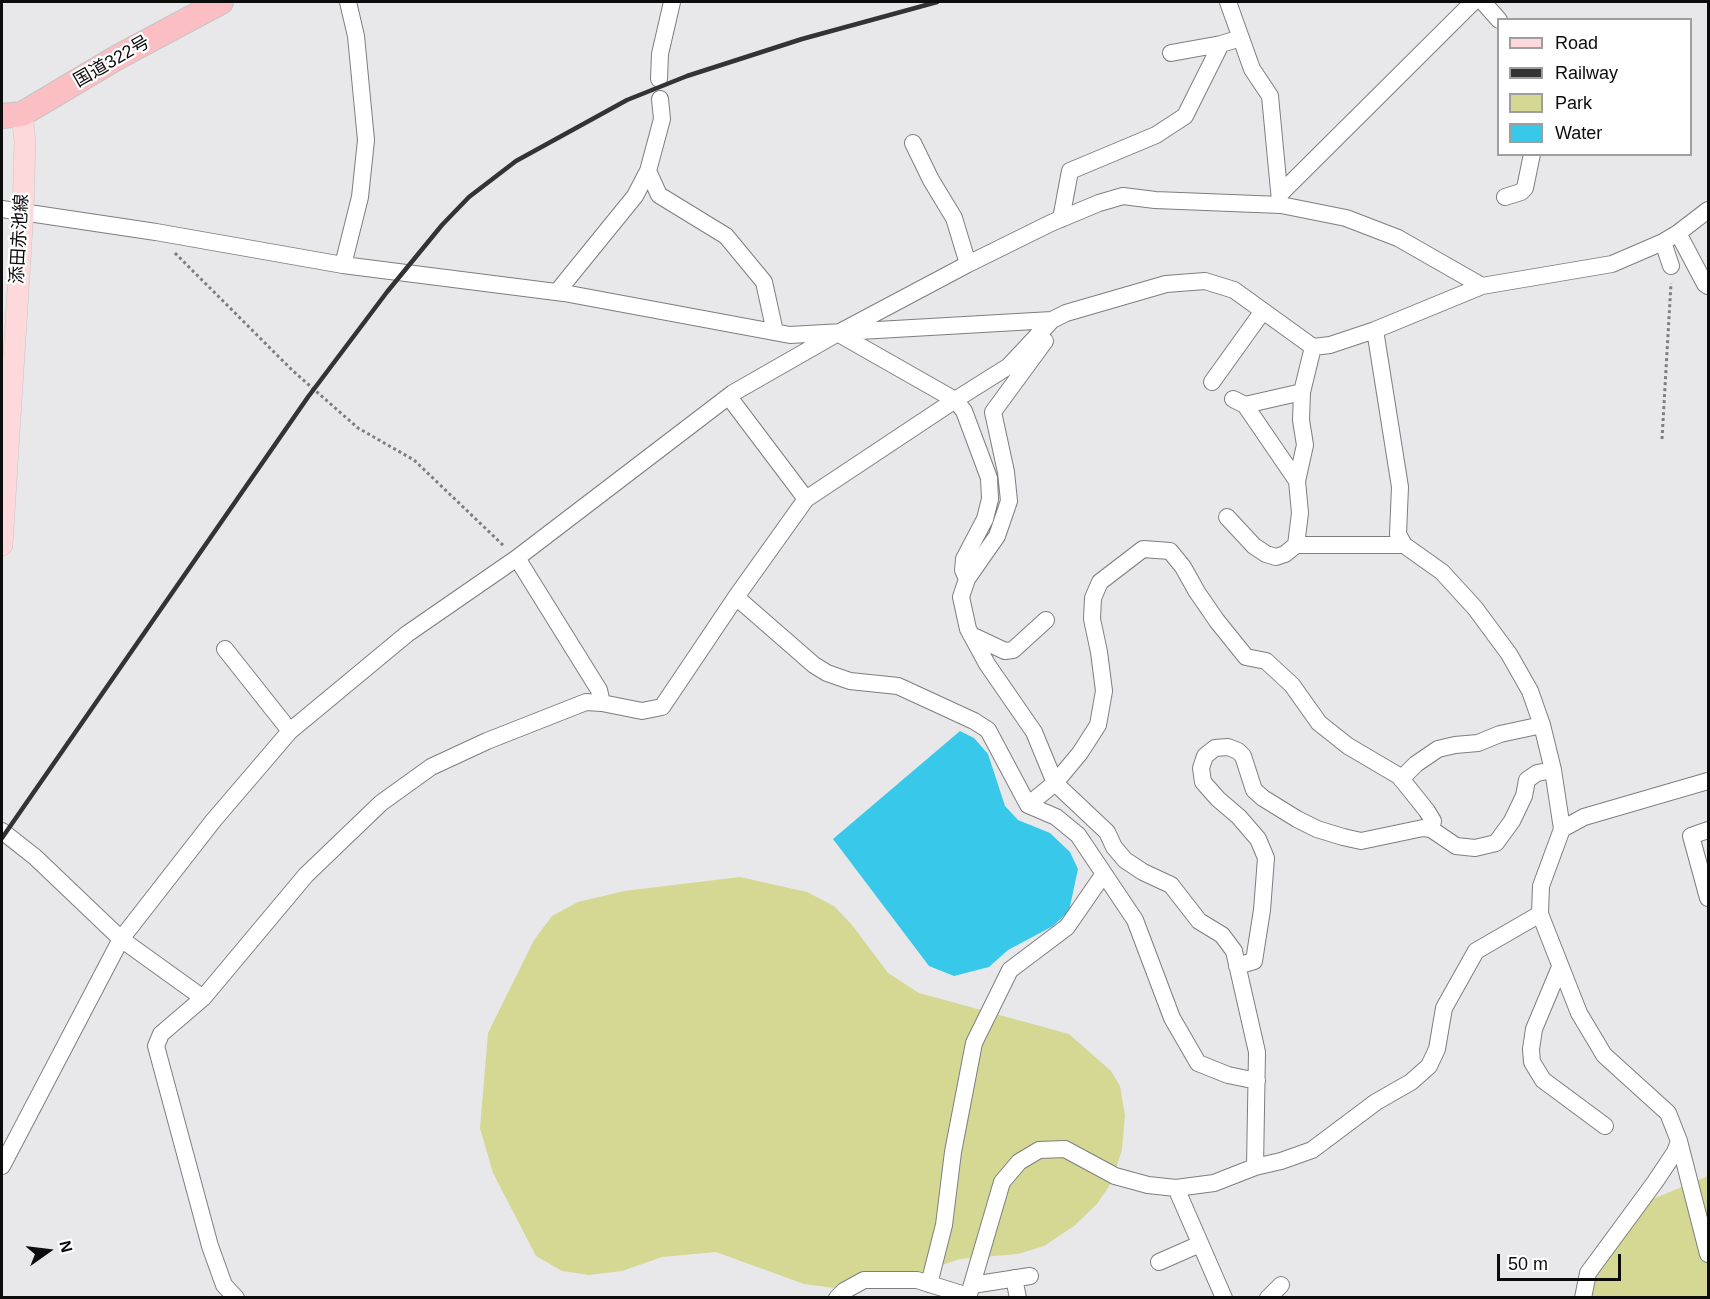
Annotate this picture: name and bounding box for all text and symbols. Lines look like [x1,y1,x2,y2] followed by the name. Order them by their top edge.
[1497,18,1692,156] legend
[70,32,154,92] street label: 国道322号
[1555,33,1598,53] text: Road
[1555,63,1618,83] text: Railway
[1555,93,1592,113] text: Park
[1555,123,1602,143] text: Water
[7,193,33,285] street label: 添田赤池線
[18,1221,78,1281] north arrow
[56,1239,76,1254] text: N
[1500,1242,1624,1280] scale bar
[1508,1254,1548,1274] text: 50 m

